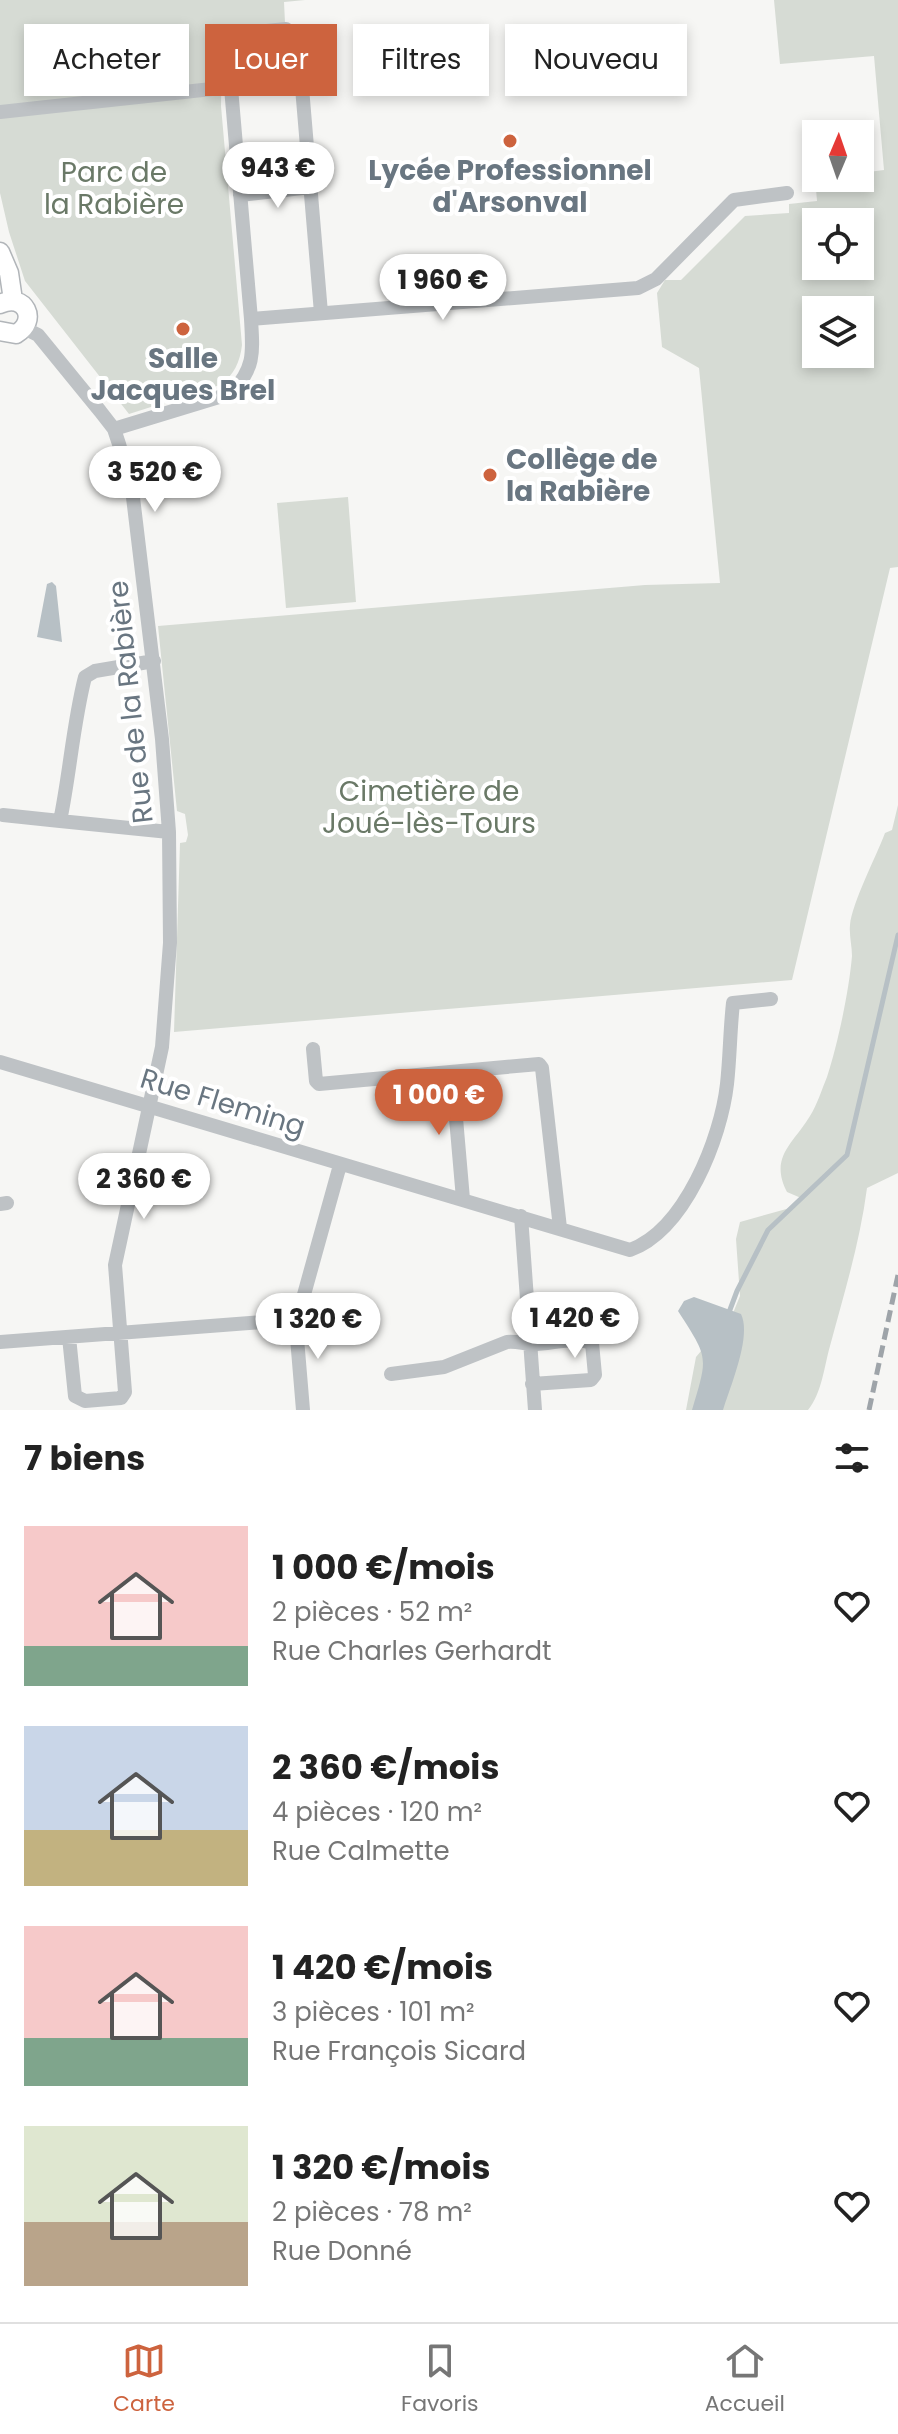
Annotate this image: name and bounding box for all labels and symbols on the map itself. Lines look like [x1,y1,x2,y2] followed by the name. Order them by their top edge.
[802,120,874,192] north arrow
[501,132,519,150] marker: Lycée Professionnel d'Arsonval
[222,142,334,210] pin: 943 €
[368,151,652,222] place label: Lycée Professionnel d'Arsonval
[44,153,184,224] park label: Parc de la Rabière
[369,254,517,322] pin: 1 960 €
[174,320,192,338] marker: Salle Jacques Brel
[91,339,275,410] place label: Salle Jacques Brel
[506,440,657,511] place label: Collège de la Rabière
[81,446,229,514] pin: 3 520 €
[481,466,499,484] marker: Collège de la Rabière
[98,579,163,825] street label: Rue de la Rabière
[322,772,536,843] park label: Cimetière de Joué-lès-Tours
[136,1059,310,1146] street label: Rue Fleming
[365,1069,513,1137] pin: 1 000 €
[70,1153,218,1221] pin: 2 360 €
[501,1292,649,1360] pin: 1 420 €
[244,1293,392,1361] pin: 1 320 €

